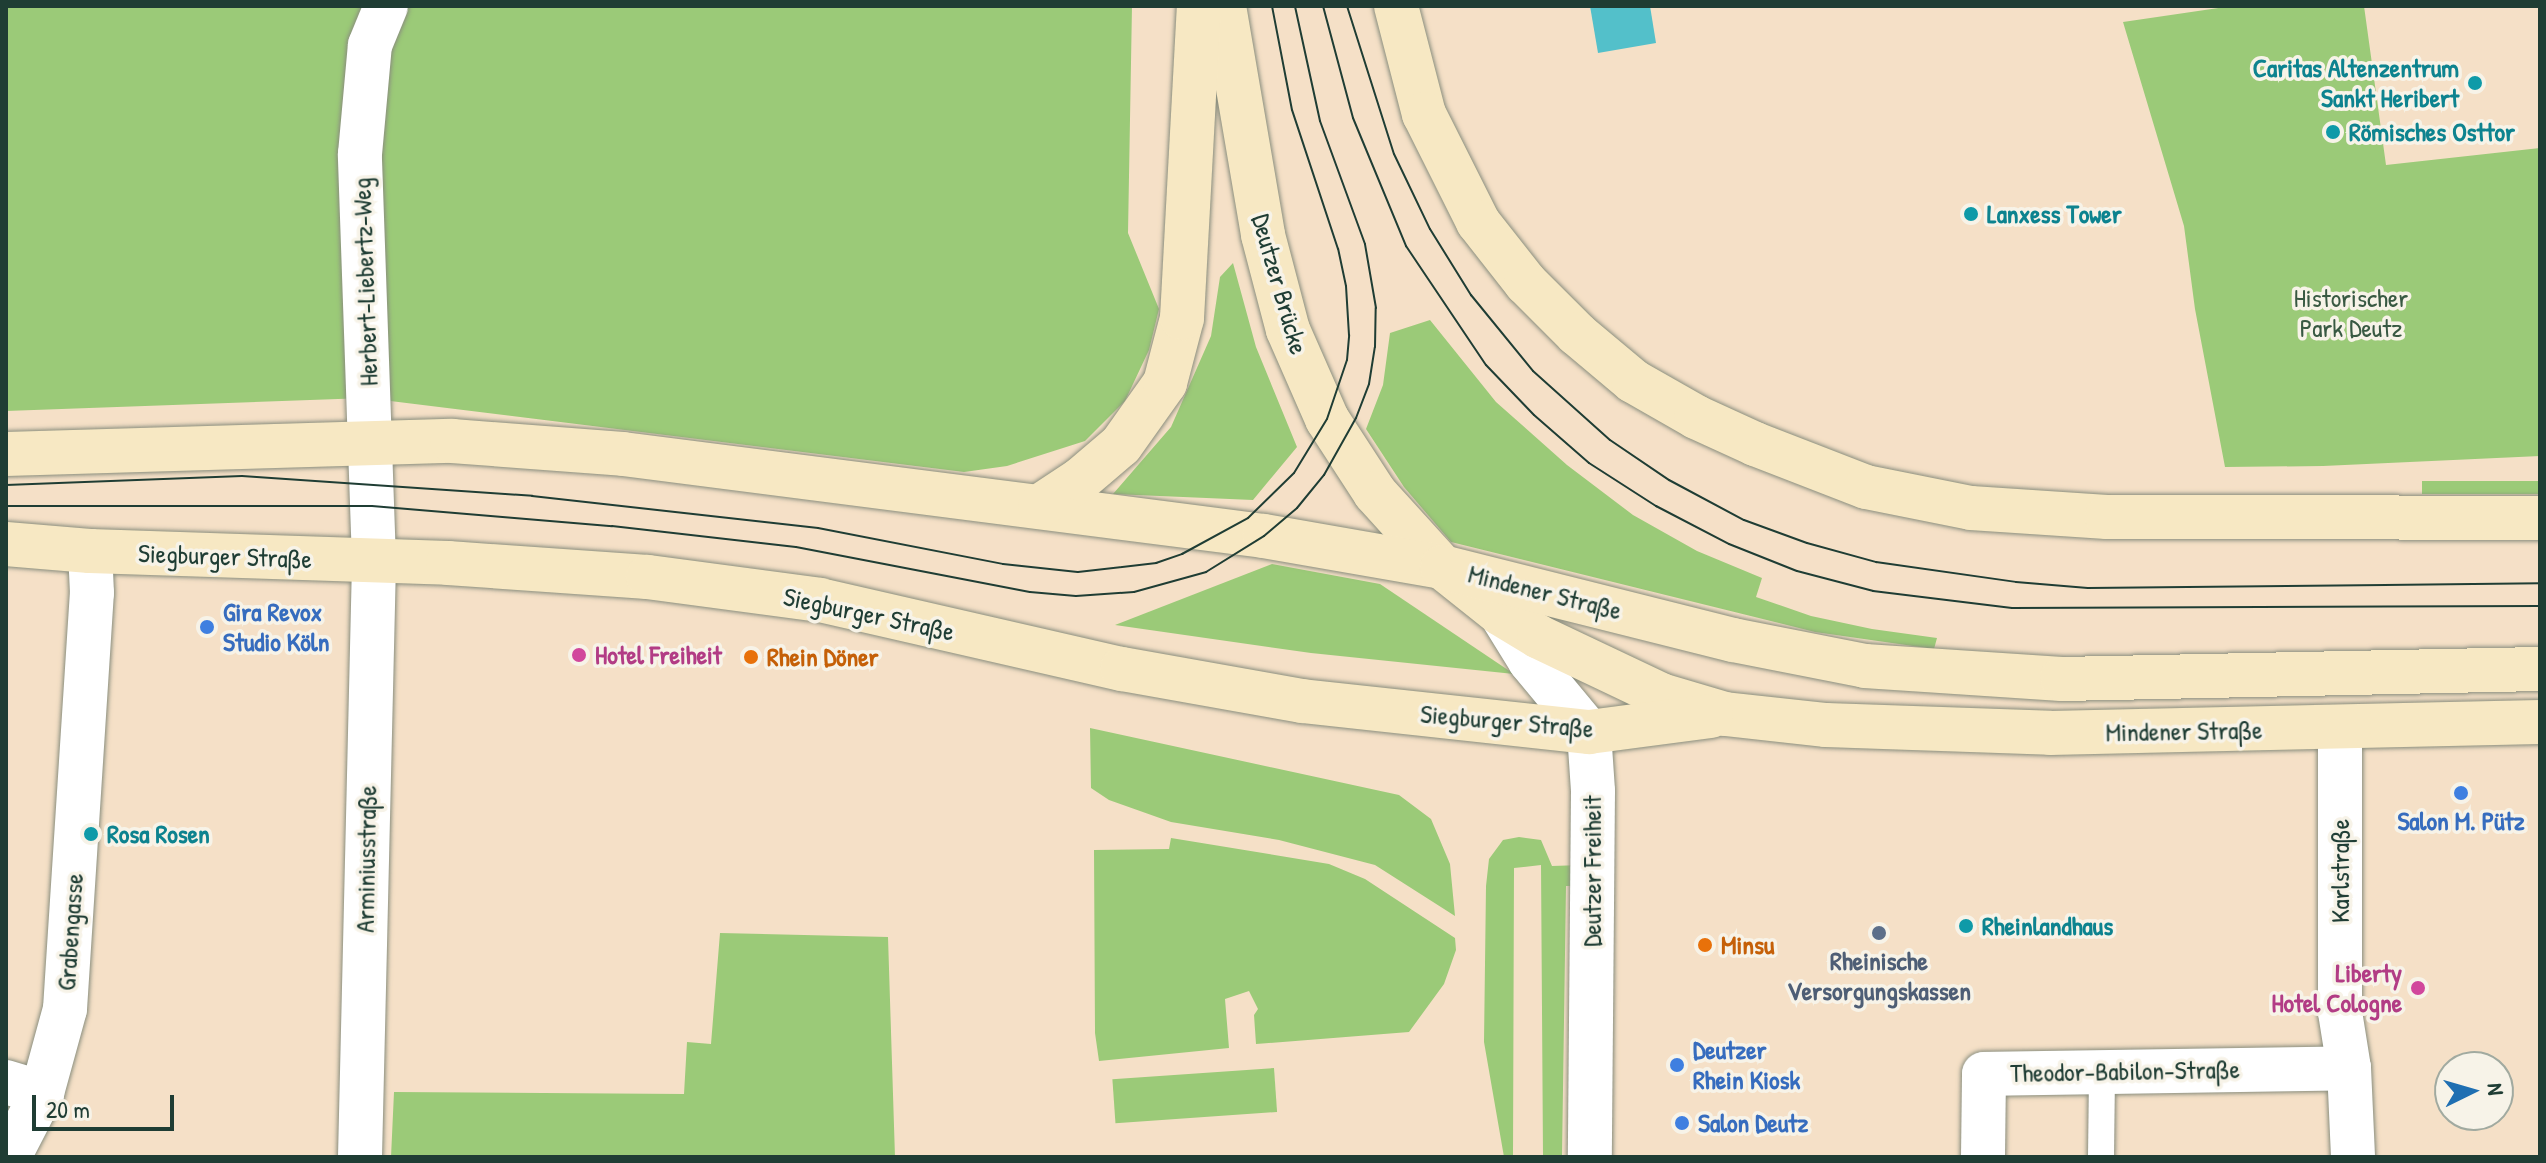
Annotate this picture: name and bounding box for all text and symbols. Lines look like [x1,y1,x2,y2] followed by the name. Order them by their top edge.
[2253,52,2459,114] place label: Caritas Altenzentrum Sankt Heribert
[2466,74,2484,92] marker: Caritas Altenzentrum Sankt Heribert
[2349,116,2515,148] place label: Römisches Osttor
[2324,123,2342,141] marker: Römisches Osttor
[346,177,384,387] street label: Herbert-Liebertz-Weg
[1987,198,2122,230] place label: Lanxess Tower
[1962,205,1980,223] marker: Lanxess Tower
[1245,210,1315,358] street label: Deutzer Brücke
[2294,282,2408,344] park label: Historischer Park Deutz
[138,537,312,575] street label: Siegburger Straße
[1465,558,1625,626] street label: Mindener Straße
[781,581,957,647] street label: Siegburger Straße
[223,596,329,658] place label: Gira Revox Studio Köln
[198,618,216,636] marker: Gira Revox Studio Köln
[595,639,722,671] place label: Hotel Freiheit
[767,641,879,673] place label: Rhein Döner
[570,646,588,664] marker: Hotel Freiheit
[742,648,760,666] marker: Rhein Döner
[1419,698,1595,744] street label: Siegburger Straße
[2105,714,2263,748] street label: Mindener Straße
[2452,784,2470,802] marker: Salon M. Pütz
[349,785,383,933] street label: Arminiusstraße
[1576,795,1608,947] street label: Deutzer Freiheit
[2397,805,2525,837] place label: Salon M. Pütz
[107,818,210,850] place label: Rosa Rosen
[2324,819,2356,923] street label: Karlstraße
[82,825,100,843] marker: Rosa Rosen
[50,872,90,992] street label: Grabengasse
[1982,910,2113,942] place label: Rheinlandhaus
[1957,917,1975,935] marker: Rheinlandhaus
[1870,924,1888,942] marker: Rheinische Versorgungskassen
[1721,929,1774,961] place label: Minsu
[1696,936,1714,954] marker: Minsu
[1787,945,1971,1006] place label: Rheinische Versorgungskassen
[2271,957,2402,1018] place label: Liberty Hotel Cologne
[2409,979,2427,997] marker: Liberty Hotel Cologne
[1693,1034,1800,1096] place label: Deutzer Rhein Kiosk
[2434,1051,2514,1131] north arrow
[2010,1053,2240,1089] street label: Theodor-Babilon-Straße
[1668,1056,1686,1074] marker: Deutzer Rhein Kiosk
[36,1079,178,1129] scale bar
[2480,1082,2511,1096] text: N
[46,1093,90,1125] text: 20 m
[1698,1107,1808,1139] place label: Salon Deutz
[1673,1114,1691,1132] marker: Salon Deutz

